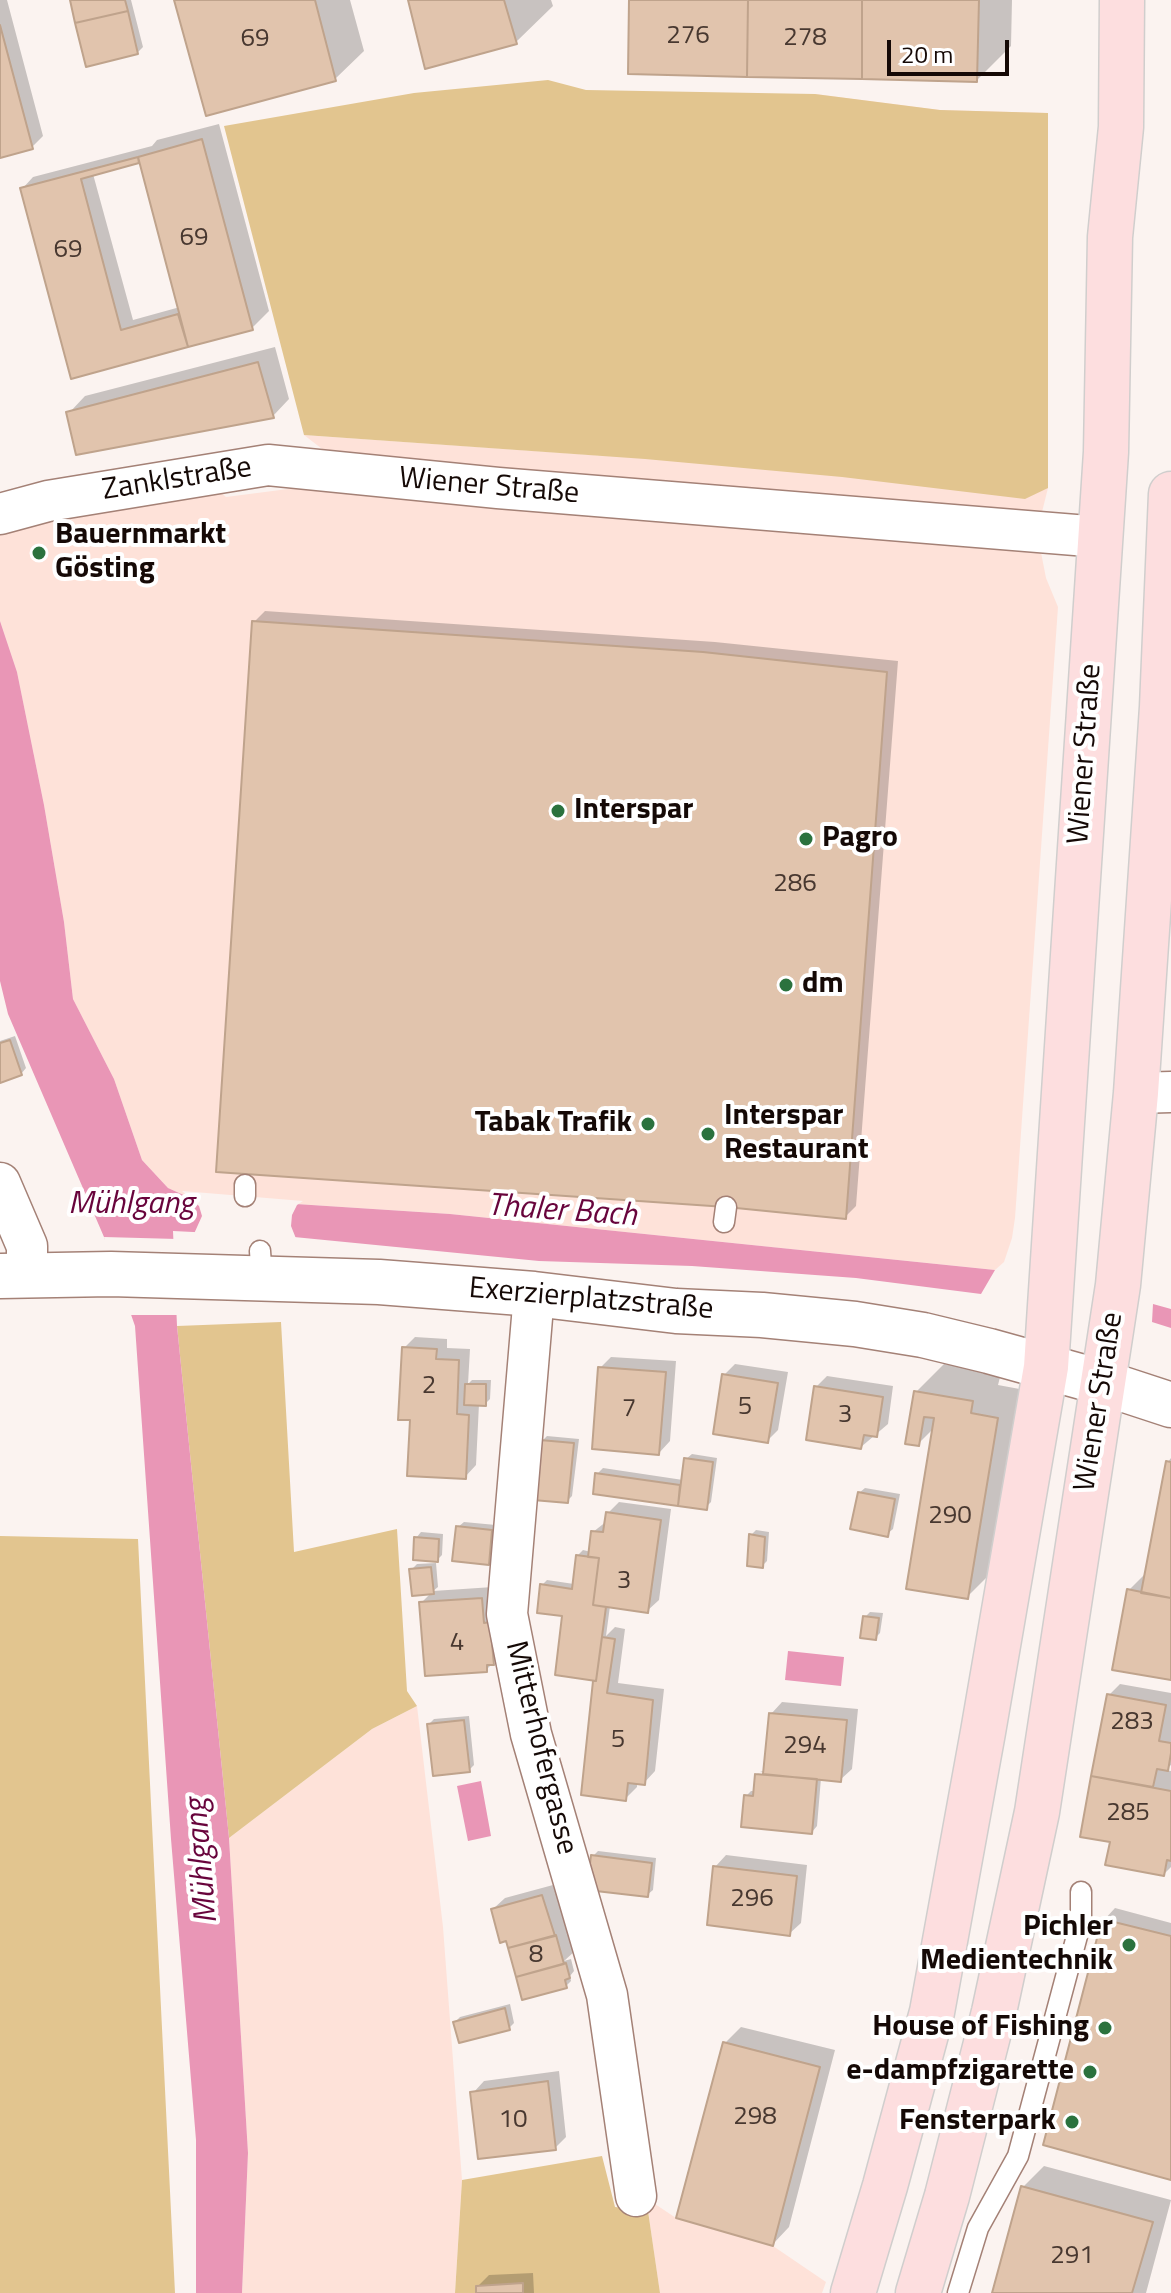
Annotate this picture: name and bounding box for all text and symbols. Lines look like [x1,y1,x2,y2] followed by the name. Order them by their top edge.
[666,21,710,53] house number: 276
[783,23,827,55] house number: 278
[240,24,270,56] house number: 69
[891,24,1013,74] scale bar
[901,36,953,72] text: 20 m
[179,223,209,255] house number: 69
[53,235,83,267] house number: 69
[100,450,254,510] street label: Zanklstraße
[397,461,581,513] street label: Wiener Straße
[55,518,226,588] place label: Bauernmarkt Gösting
[30,544,48,562] marker: Bauernmarkt Gösting
[1062,663,1110,845] street label: Wiener Straße
[574,793,694,829] place label: Interspar
[549,802,567,820] marker: Interspar
[822,821,898,857] place label: Pagro
[797,830,815,848] marker: Pagro
[773,869,817,901] house number: 286
[802,967,844,1003] place label: dm
[777,976,795,994] marker: dm
[724,1099,869,1170] place label: Interspar Restaurant
[475,1106,632,1142] place label: Tabak Trafik
[639,1115,657,1133] marker: Tabak Trafik
[699,1125,717,1143] marker: Interspar Restaurant
[68,1186,194,1224] water label: Mühlgang
[486,1188,638,1236] water label: Thaler Bach
[467,1271,715,1329] street label: Exerzierplatzstraße
[1068,1310,1132,1494] street label: Wiener Straße
[422,1371,436,1403] house number: 2
[738,1392,752,1424] house number: 5
[622,1394,636,1426] house number: 7
[838,1400,852,1432] house number: 3
[928,1501,972,1533] house number: 290
[617,1566,631,1598] house number: 3
[450,1628,464,1660] house number: 4
[496,1638,584,1858] street label: Mitterhofergasse
[1110,1707,1154,1739] house number: 283
[611,1725,625,1757] house number: 5
[783,1731,827,1763] house number: 294
[178,1797,228,1925] water label: Mühlgang
[1106,1798,1150,1830] house number: 285
[730,1884,774,1916] house number: 296
[920,1910,1113,1980] place label: Pichler Medientechnik
[1120,1936,1138,1954] marker: Pichler Medientechnik
[529,1940,543,1972] house number: 8
[872,2010,1089,2046] place label: House of Fishing
[1096,2019,1114,2037] marker: House of Fishing
[846,2054,1074,2090] place label: e-dampfzigarette
[1081,2063,1099,2081] marker: e-dampfzigarette
[733,2102,777,2134] house number: 298
[899,2104,1056,2140] place label: Fensterpark
[498,2105,528,2137] house number: 10
[1063,2113,1081,2131] marker: Fensterpark
[1050,2241,1094,2273] house number: 291

